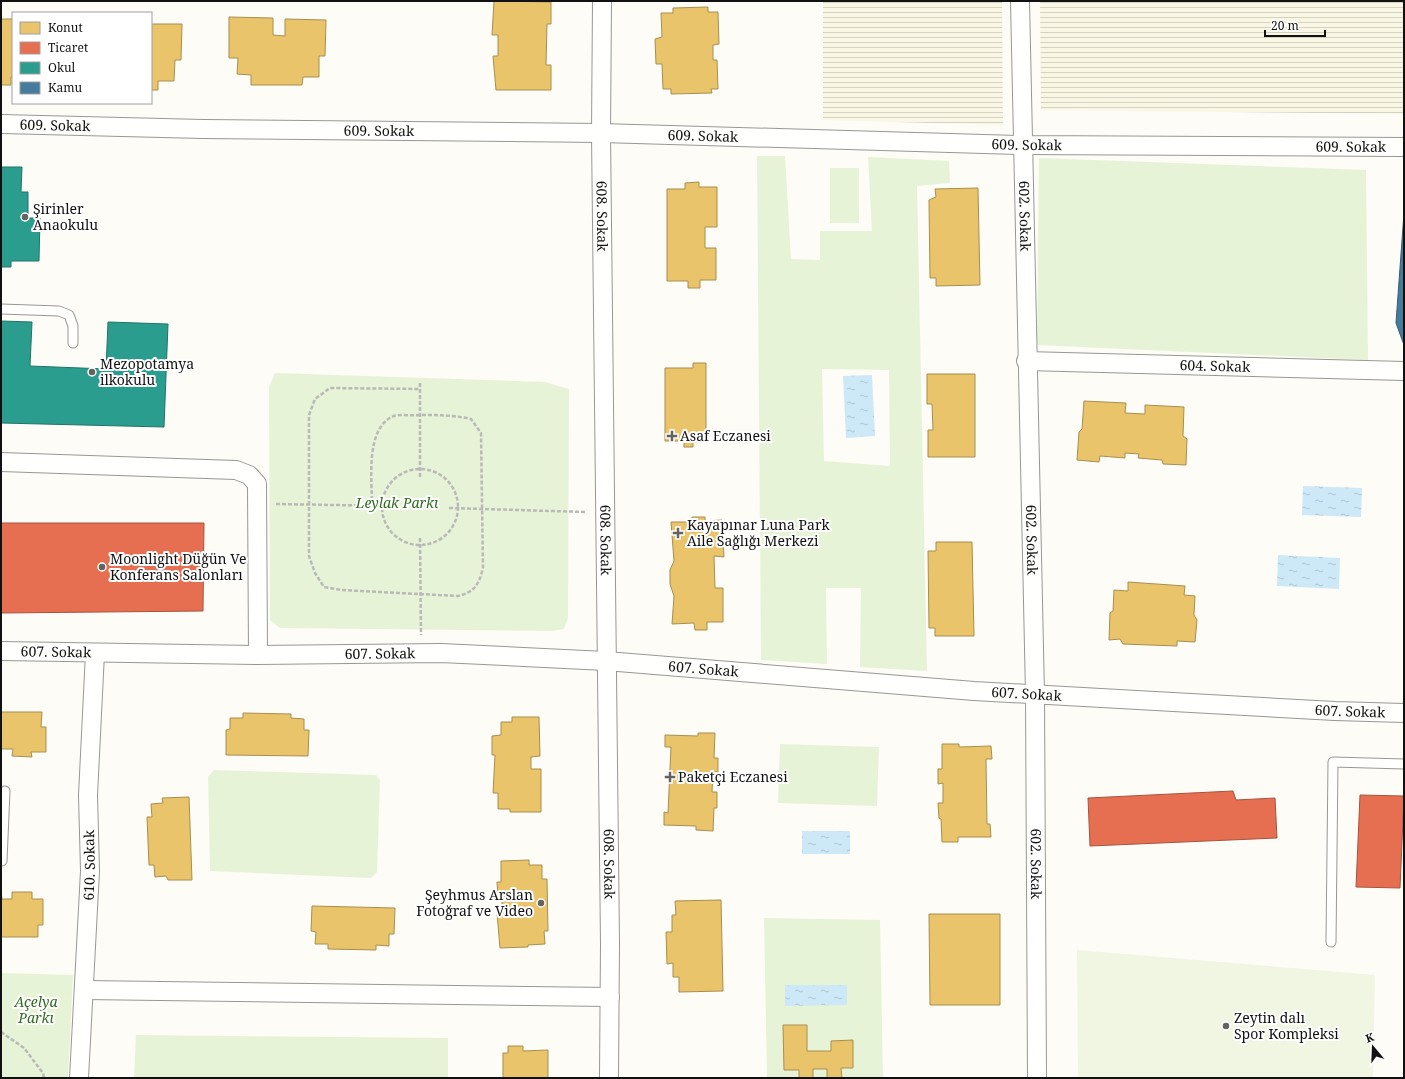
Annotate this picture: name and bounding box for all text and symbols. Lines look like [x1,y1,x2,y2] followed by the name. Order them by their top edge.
[12,12,152,104] legend
[1265,12,1325,38] scale bar
[1271,17,1299,34] text: 20 m
[48,19,83,36] text: Konut
[48,39,88,56] text: Ticaret
[48,59,76,76] text: Okul
[48,79,82,96] text: Kamu
[19,114,91,135] street label: 609. Sokak
[344,120,415,140] street label: 609. Sokak
[667,125,739,146] street label: 609. Sokak
[991,134,1063,154] street label: 609. Sokak
[1315,137,1387,156] street label: 609. Sokak
[1015,180,1035,252] street label: 602. Sokak
[593,181,612,252] street label: 608. Sokak
[33,199,98,234] place label: Şirinler Anaokulu
[20,212,30,222] marker: Şirinler Anaokulu
[100,354,194,389] place label: Mezopotamya ilkokulu
[1179,355,1251,376] street label: 604. Sokak
[87,367,97,377] marker: Mezopotamya ilkokulu
[680,426,771,445] place label: Asaf Eczanesi
[667,431,677,441] marker: Asaf Eczanesi
[355,493,439,512] park label: Leylak Parkı
[1022,504,1042,576] street label: 602. Sokak
[596,505,616,576] street label: 608. Sokak
[687,515,831,550] place label: Kayapınar Luna Park Aile Sağlığı Merkezi
[672,527,684,539] marker: Kayapınar Luna Park Aile Sağlığı Merkezi
[110,549,246,584] place label: Moonlight Düğün Ve Konferans Salonları
[97,562,107,572] marker: Moonlight Düğün Ve Konferans Salonları
[21,641,92,661] street label: 607. Sokak
[345,643,416,663] street label: 607. Sokak
[668,656,740,681] street label: 607. Sokak
[991,682,1063,705] street label: 607. Sokak
[1314,700,1386,721] street label: 607. Sokak
[678,767,788,786] place label: Paketçi Eczanesi
[665,772,675,782] marker: Paketçi Eczanesi
[1027,828,1046,900] street label: 602. Sokak
[78,829,99,901] street label: 610. Sokak
[600,829,620,900] street label: 608. Sokak
[416,885,533,920] place label: Şeyhmus Arslan Fotoğraf ve Video
[536,898,546,908] marker: Şeyhmus Arslan Fotoğraf ve Video
[13,992,58,1027] park label: Açelya Parkı
[1234,1008,1339,1043] place label: Zeytin dalı Spor Kompleksi
[1221,1021,1231,1031] marker: Zeytin dalı Spor Kompleksi
[1353,1027,1393,1067] north arrow
[1363,1028,1377,1045] text: K

